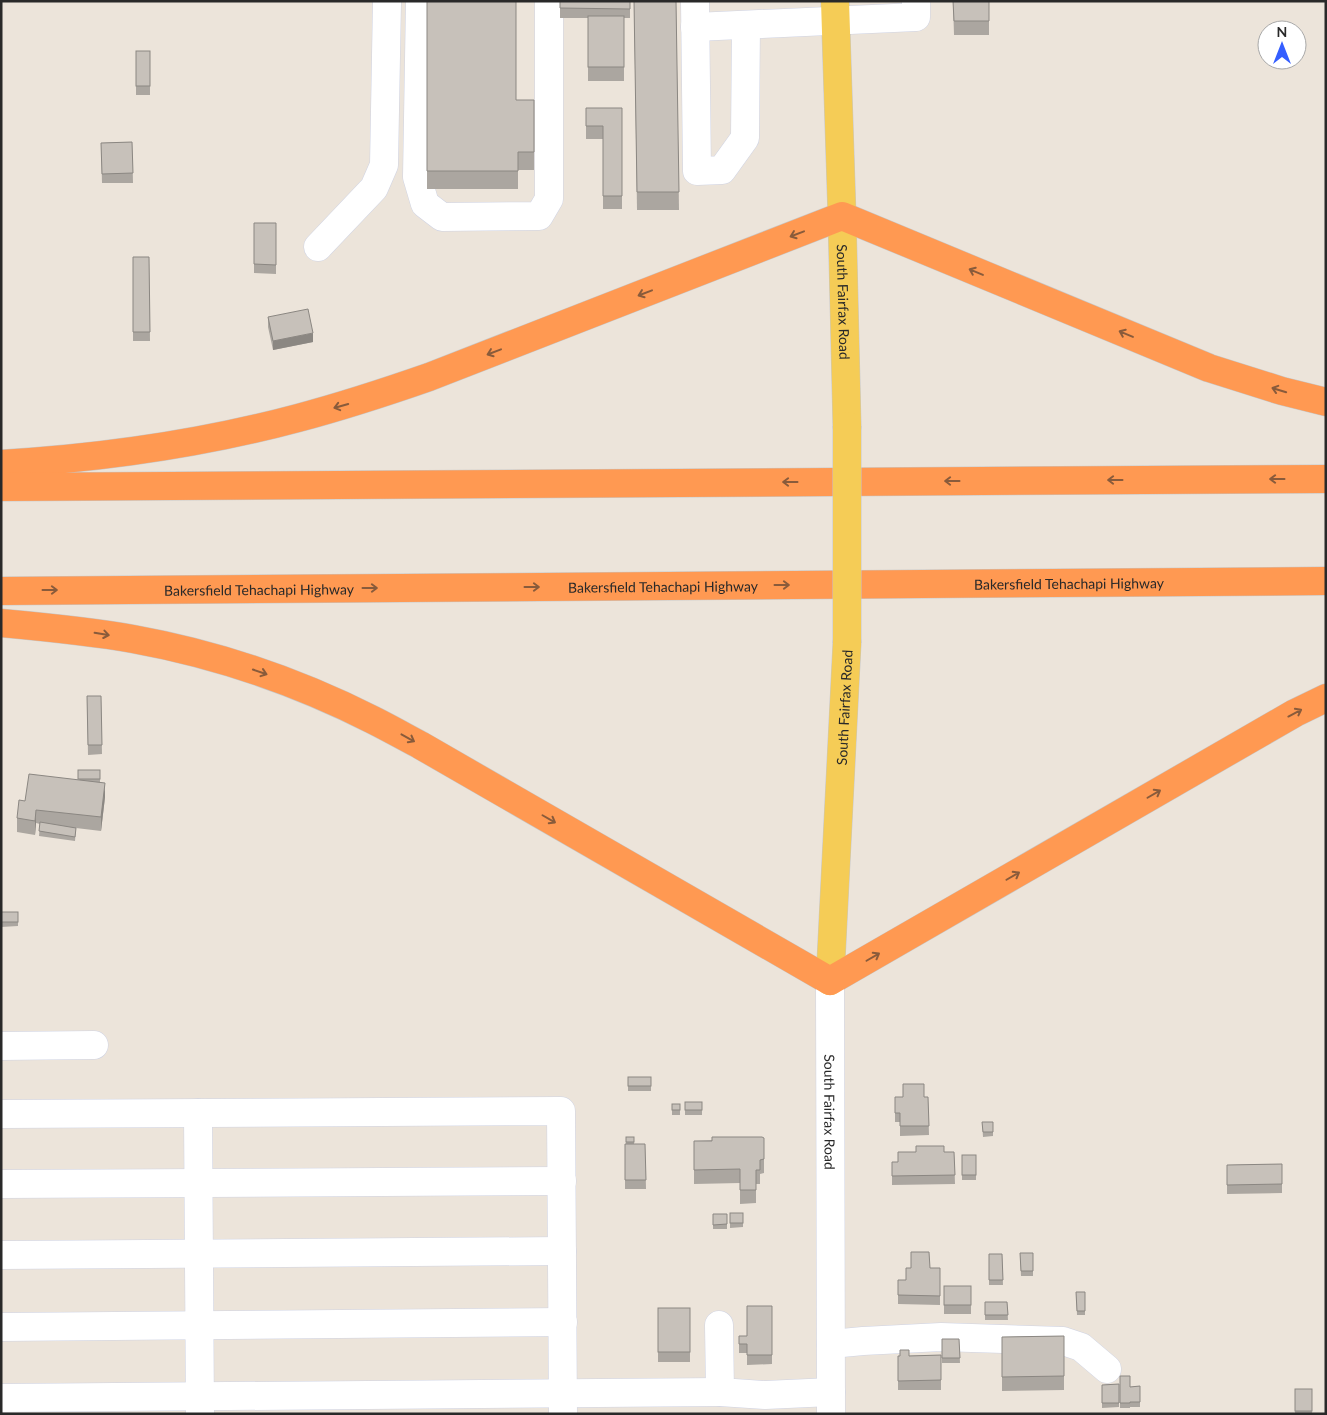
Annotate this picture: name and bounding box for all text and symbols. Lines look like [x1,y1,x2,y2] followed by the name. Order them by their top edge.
[1257,20,1307,70] north arrow
[1277,23,1287,40] text: N
[790,230,805,239] one-way arrow
[834,244,854,360] street label: South Fairfax Road
[969,266,984,276] one-way arrow
[638,289,653,298] one-way arrow
[1119,328,1134,338] one-way arrow
[487,348,502,357] one-way arrow
[1271,384,1287,394] one-way arrow
[333,401,349,411] one-way arrow
[1269,474,1286,484] one-way arrow
[1107,475,1123,485] one-way arrow
[944,476,960,486] one-way arrow
[782,477,798,487] one-way arrow
[974,574,1165,592] street label: Bakersfield Tehachapi Highway
[568,577,759,595] street label: Bakersfield Tehachapi Highway
[164,580,355,598] street label: Bakersfield Tehachapi Highway
[774,580,790,590] one-way arrow
[524,582,540,592] one-way arrow
[362,583,378,593] one-way arrow
[42,585,58,595] one-way arrow
[93,630,109,640] one-way arrow
[832,649,855,766] street label: South Fairfax Road
[251,668,267,678] one-way arrow
[1287,708,1302,717] one-way arrow
[400,734,414,744] one-way arrow
[1147,789,1161,799] one-way arrow
[541,814,556,824] one-way arrow
[1006,870,1020,880] one-way arrow
[865,952,880,962] one-way arrow
[822,1054,839,1170] street label: South Fairfax Road

